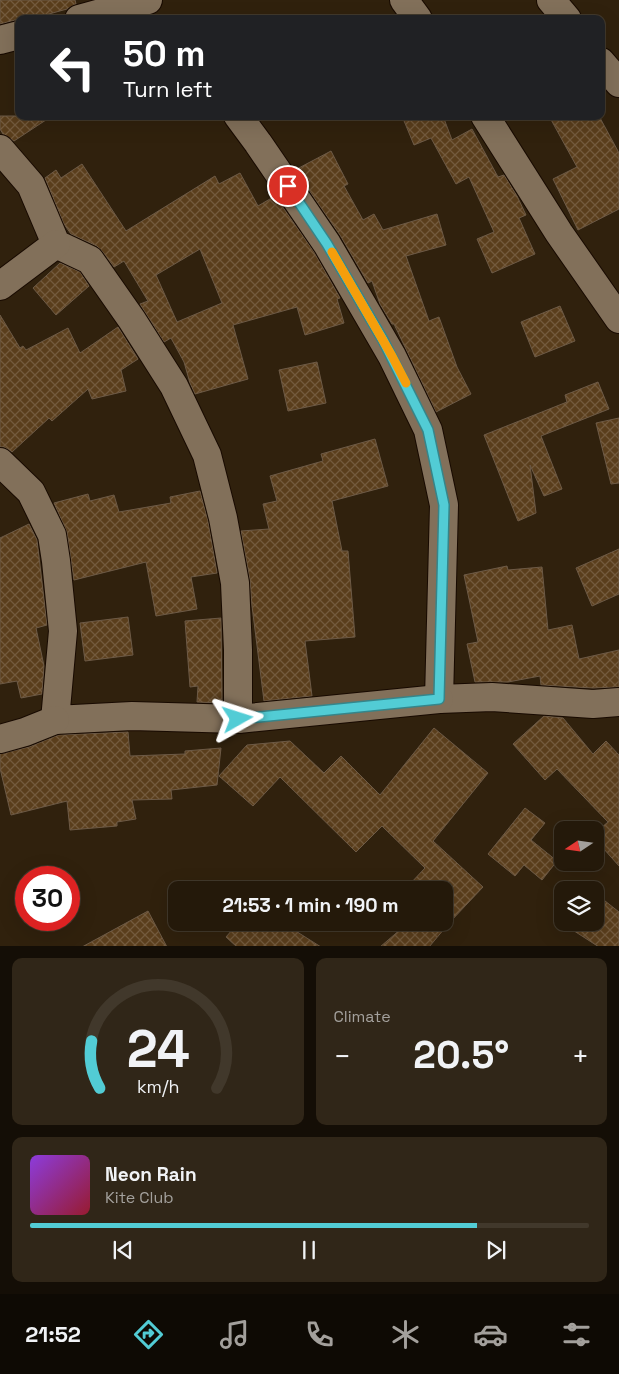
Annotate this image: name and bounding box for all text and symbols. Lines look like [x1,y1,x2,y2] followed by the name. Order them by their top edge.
[123,32,205,76] text: 50 m
[40,35,105,100] icon: left
[123,75,213,103] text: Turn left
[267,165,309,207] pin
[274,172,302,200] icon: arrive
[211,692,263,744] position arrow
[554,821,604,871] north arrow
[554,821,604,931] map controls
[15,866,80,931] speed limit sign: 30
[554,881,604,931] button: layers
[222,893,399,918] text: 21:53 · 1 min · 190 m
[334,1006,391,1027] text: Climate
[126,1016,189,1082] text: 24
[413,1031,509,1079] text: 20.5°
[334,1038,351,1074] text: −
[572,1038,589,1074] text: +
[136,1075,179,1098] text: km/h
[105,1162,197,1187] text: Neon Rain
[105,1187,174,1208] text: Kite Club
[109,1236,137,1264] icon: previous
[295,1236,323,1264] icon: pause
[482,1236,510,1264] icon: next
[131,1317,166,1352] icon: directions
[217,1317,252,1352] icon: music
[302,1317,337,1352] icon: phone
[388,1317,423,1352] icon: climate
[473,1317,508,1352] icon: car
[559,1317,594,1352] icon: filters
[25,1320,81,1348] text: 21:52

